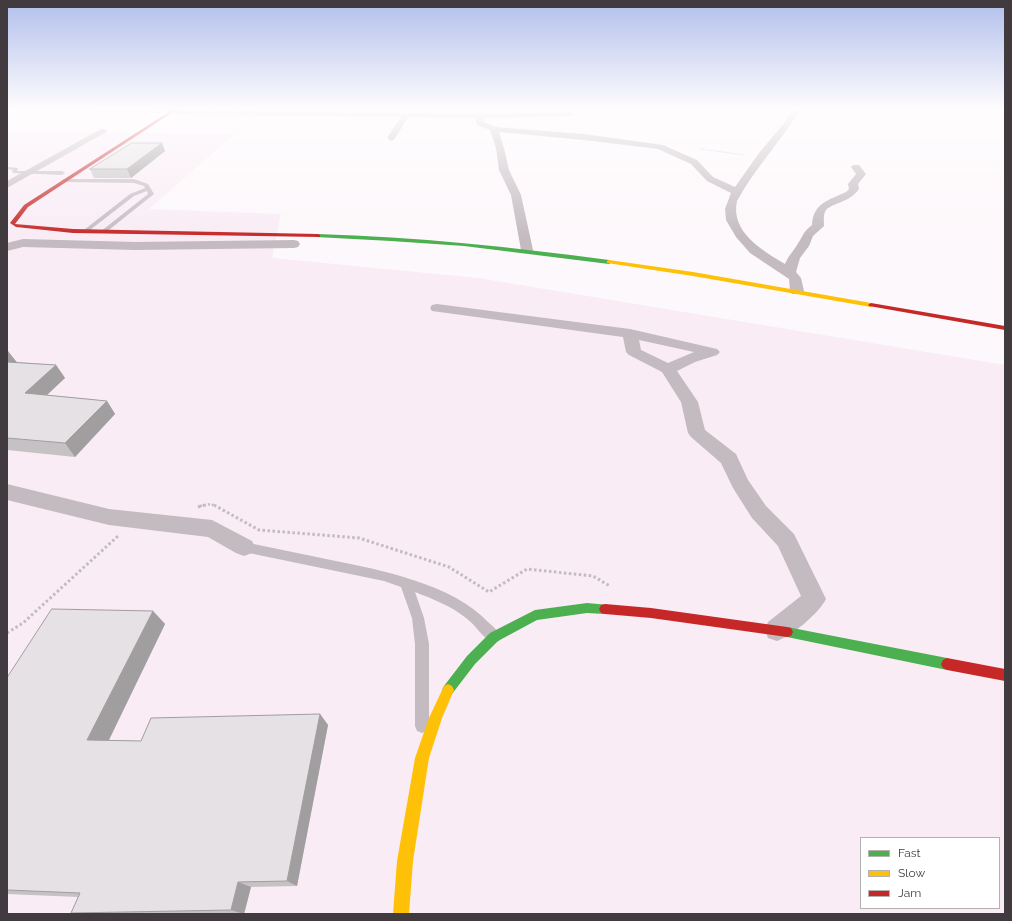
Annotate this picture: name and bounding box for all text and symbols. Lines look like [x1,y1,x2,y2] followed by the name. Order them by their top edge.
[860,837,1000,909] legend
[898,846,921,860] text: Fast
[898,866,925,880] text: Slow
[898,886,921,900] text: Jam

